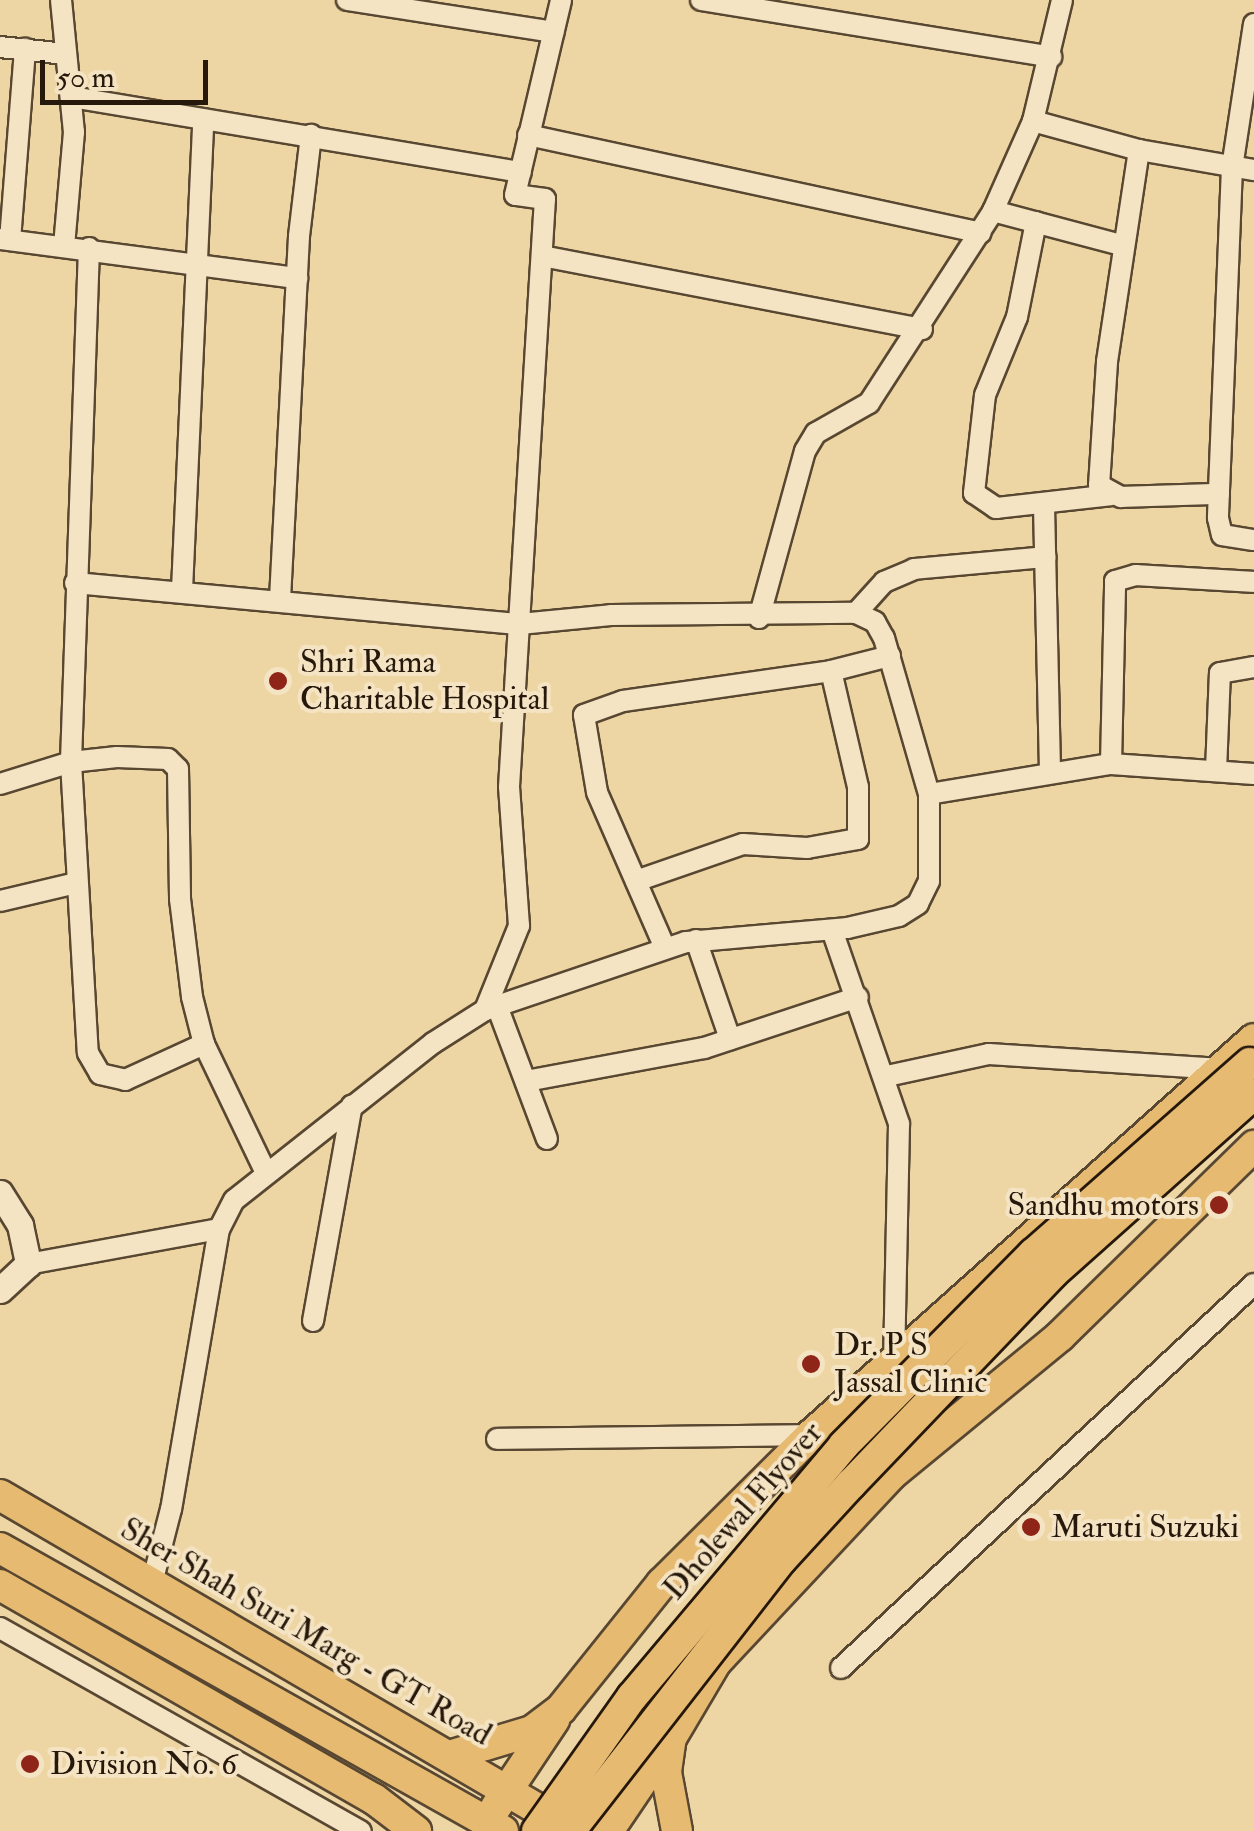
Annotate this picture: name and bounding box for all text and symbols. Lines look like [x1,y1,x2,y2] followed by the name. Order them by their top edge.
[45,40,212,102] scale bar
[57,59,115,96] text: 50 m
[300,644,549,719] place label: Shri Rama Charitable Hospital
[265,668,291,694] marker: Shri Rama Charitable Hospital
[1007,1186,1199,1224] place label: Sandhu motors
[1208,1194,1230,1216] marker: Sandhu motors
[834,1327,987,1402] place label: Dr. P S Jassal Clinic
[798,1351,824,1377] marker: Dr. P S Jassal Clinic
[655,1414,831,1608] street label: Dholewal Flyover
[1051,1508,1239,1546] place label: Maruti Suzuki
[114,1510,498,1754] street label: Sher Shah Suri Marg - GT Road
[1020,1516,1042,1538] marker: Maruti Suzuki
[50,1745,237,1783] place label: Division No. 6
[19,1753,41,1775] marker: Division No. 6

